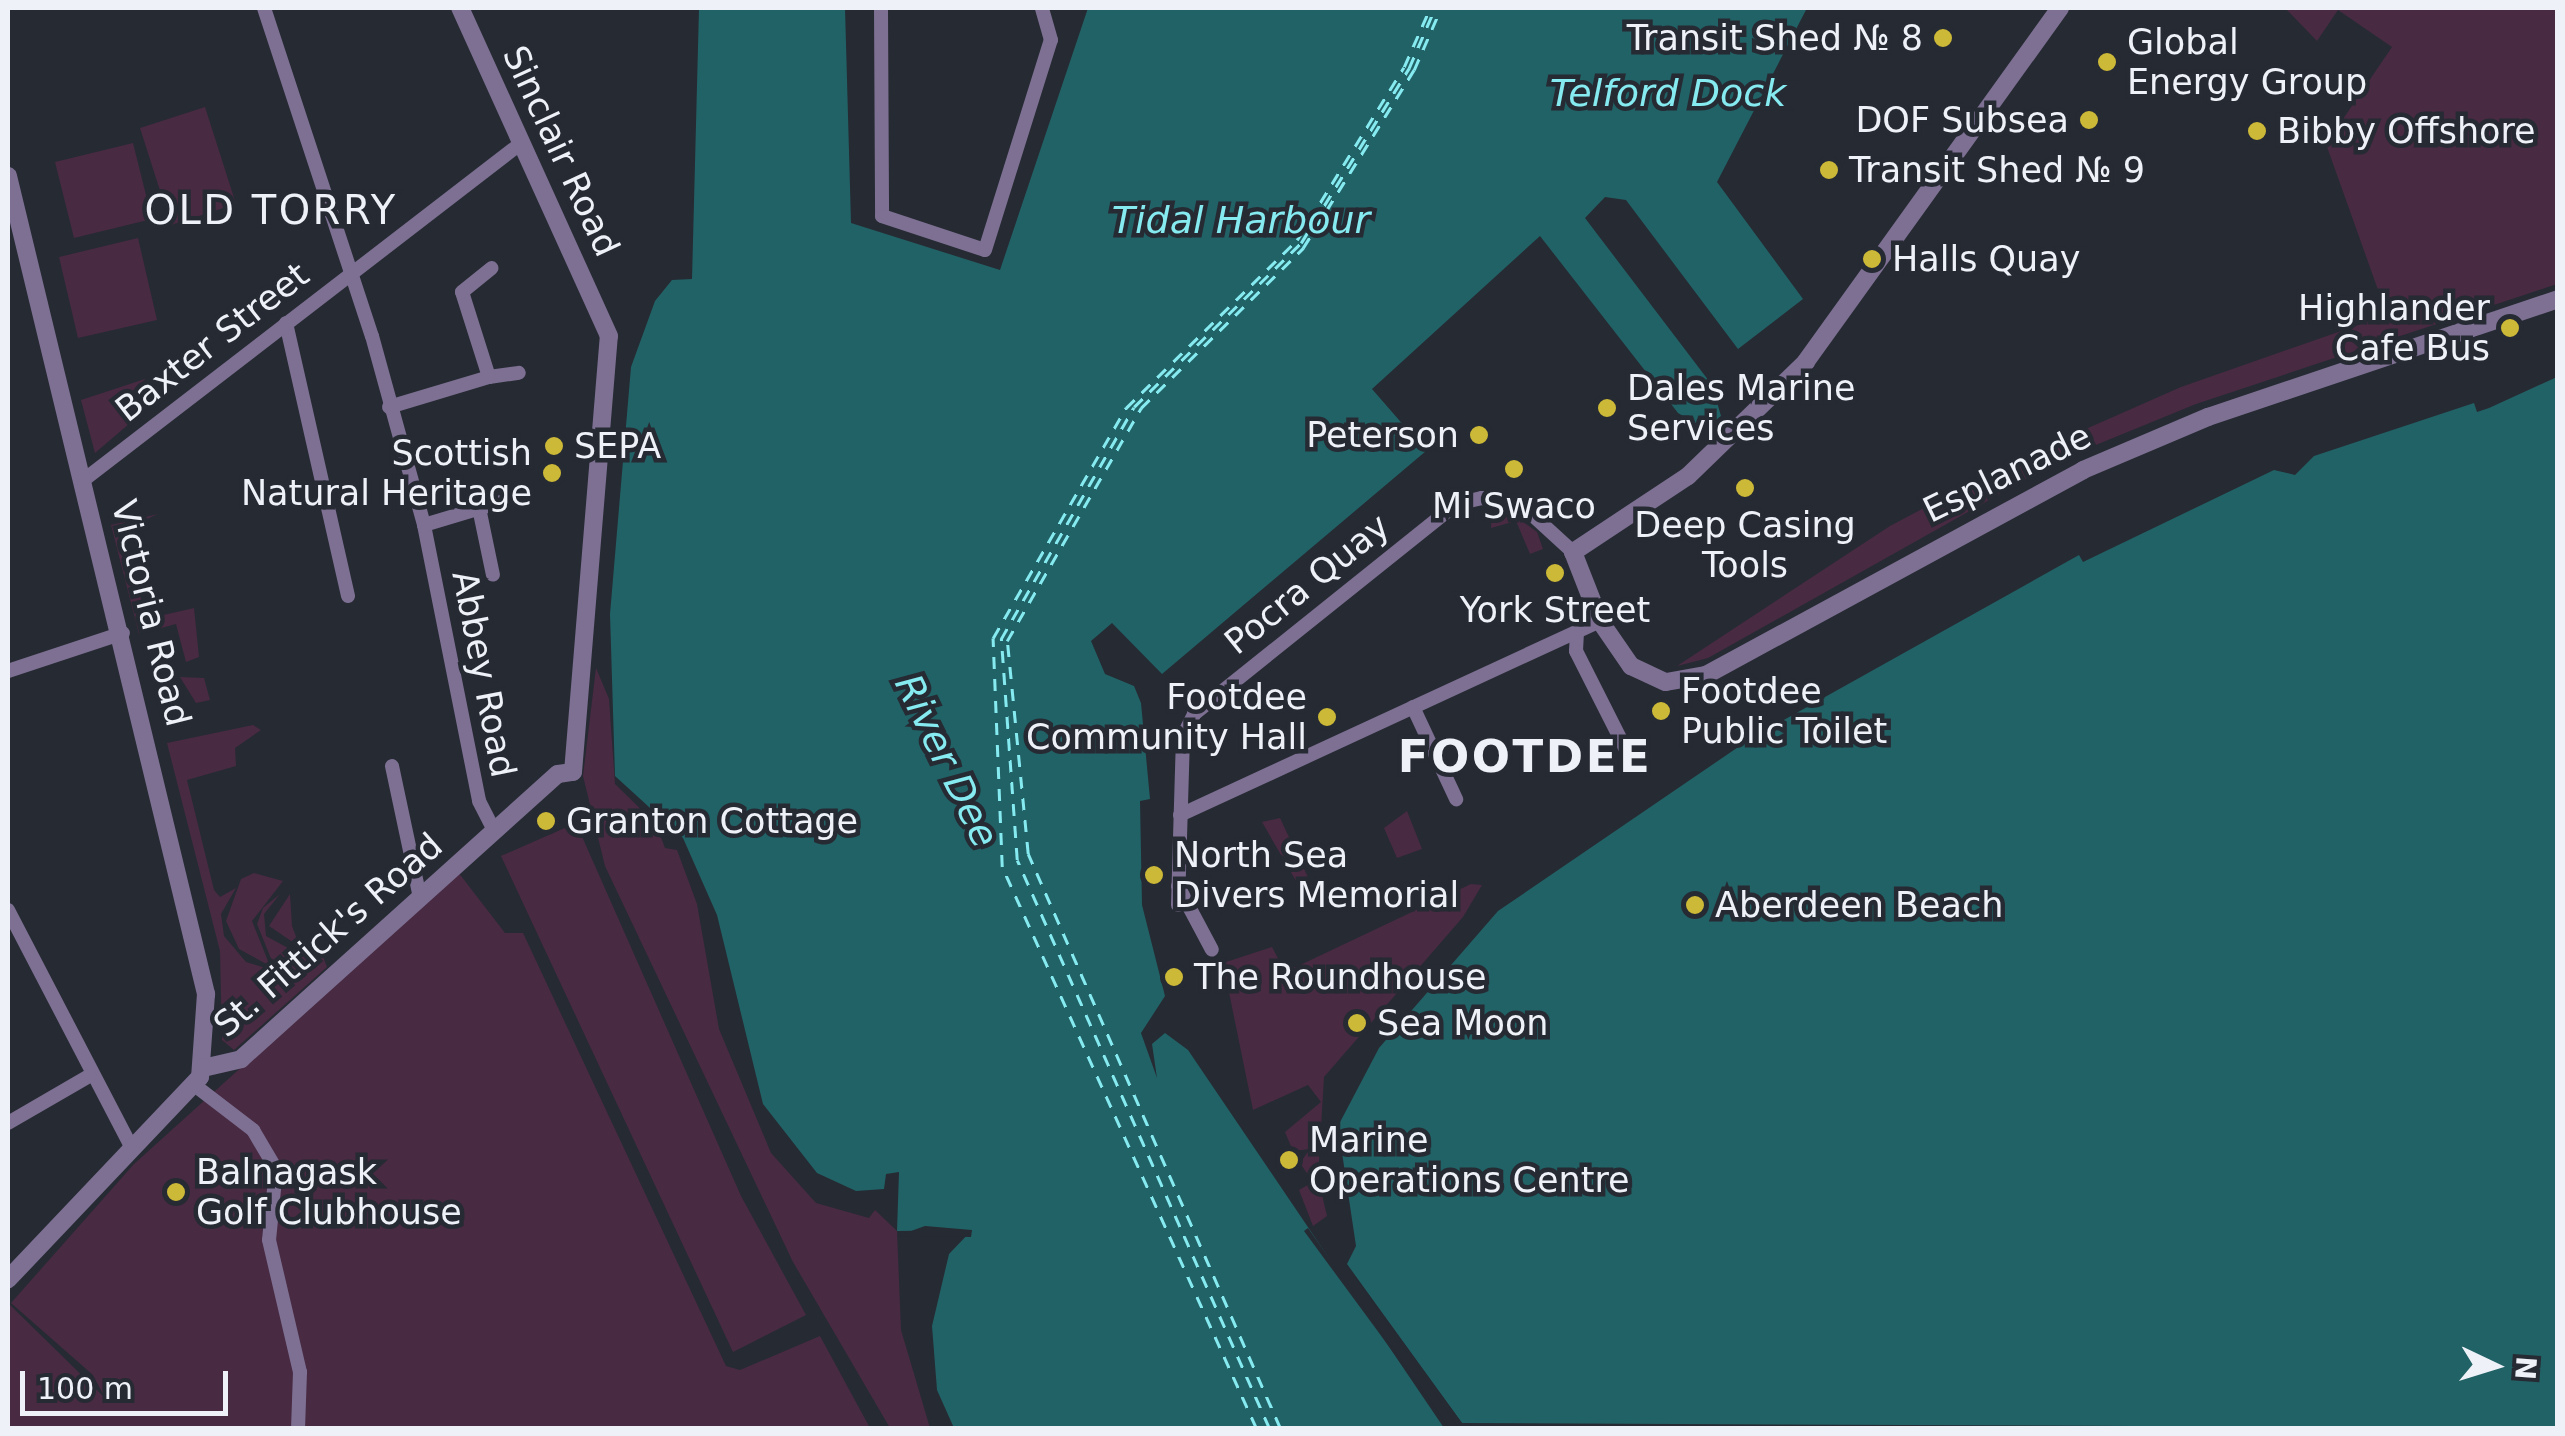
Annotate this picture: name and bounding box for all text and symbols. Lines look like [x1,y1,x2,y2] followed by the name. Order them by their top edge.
[1627,17,1923,59] place label: Transit Shed № 8
[2127,21,2367,103] place label: Global Energy Group
[1932,27,1954,49] marker: Transit Shed № 8
[494,39,628,263] street label: Sinclair Road
[2096,51,2118,73] marker: Global Energy Group
[1550,71,1786,117] water label: Telford Dock
[1855,99,2069,141] place label: DOF Subsea
[2078,109,2100,131] marker: DOF Subsea
[2277,110,2536,152] place label: Bibby Offshore
[2246,120,2268,142] marker: Bibby Offshore
[1849,149,2145,191] place label: Transit Shed № 9
[1818,159,1840,181] marker: Transit Shed № 9
[144,186,398,234] district label: OLD TORRY
[1112,198,1370,244] water label: Tidal Harbour
[1892,238,2080,280] place label: Halls Quay
[1861,248,1883,270] marker: Halls Quay
[107,254,317,430] street label: Baxter Street
[2298,287,2490,369] place label: Highlander Cafe Bus
[2499,317,2521,339] marker: Highlander Cafe Bus
[1627,367,1855,449] place label: Dales Marine Services
[1596,397,1618,419] marker: Dales Marine Services
[1306,414,1459,456] place label: Peterson
[1916,414,2098,532] street label: Esplanade
[1468,424,1490,446] marker: Peterson
[574,425,661,467] place label: SEPA
[241,432,532,514] place label: Scottish Natural Heritage
[543,435,565,457] marker: SEPA
[1503,458,1525,480] marker: Mi Swaco
[541,462,563,484] marker: Scottish Natural Heritage
[1734,477,1756,499] marker: Deep Casing Tools
[1432,485,1596,527] place label: Mi Swaco
[103,495,199,731] street label: Victoria Road
[1634,504,1856,586] place label: Deep Casing Tools
[1216,505,1398,663] street label: Pocra Quay
[1544,562,1566,584] marker: York Street
[443,567,525,781] street label: Abbey Road
[1460,589,1650,631] place label: York Street
[885,667,1007,855] water label: River Dee
[1681,670,1887,752] place label: Footdee Public Toilet
[1026,676,1307,758] place label: Footdee Community Hall
[1650,700,1672,722] marker: Footdee Public Toilet
[1316,706,1338,728] marker: Footdee Community Hall
[1398,730,1652,784] district label: FOOTDEE
[566,800,858,842] place label: Granton Cottage
[535,810,557,832] marker: Granton Cottage
[205,824,451,1046] street label: St. Fittick's Road
[1174,834,1459,916] place label: North Sea Divers Memorial
[1143,864,1165,886] marker: North Sea Divers Memorial
[1715,884,2003,926] place label: Aberdeen Beach
[1684,894,1706,916] marker: Aberdeen Beach
[1194,956,1487,998] place label: The Roundhouse
[1163,966,1185,988] marker: The Roundhouse
[1377,1002,1549,1044] place label: Sea Moon
[1346,1012,1368,1034] marker: Sea Moon
[1309,1119,1630,1201] place label: Marine Operations Centre
[1278,1149,1300,1171] marker: Marine Operations Centre
[196,1151,462,1233] place label: Balnagask Golf Clubhouse
[165,1181,187,1203] marker: Balnagask Golf Clubhouse
[2445,1316,2545,1416] north arrow
[25,1351,232,1413] scale bar
[2508,1355,2543,1381] text: N
[37,1371,133,1406] text: 100 m

